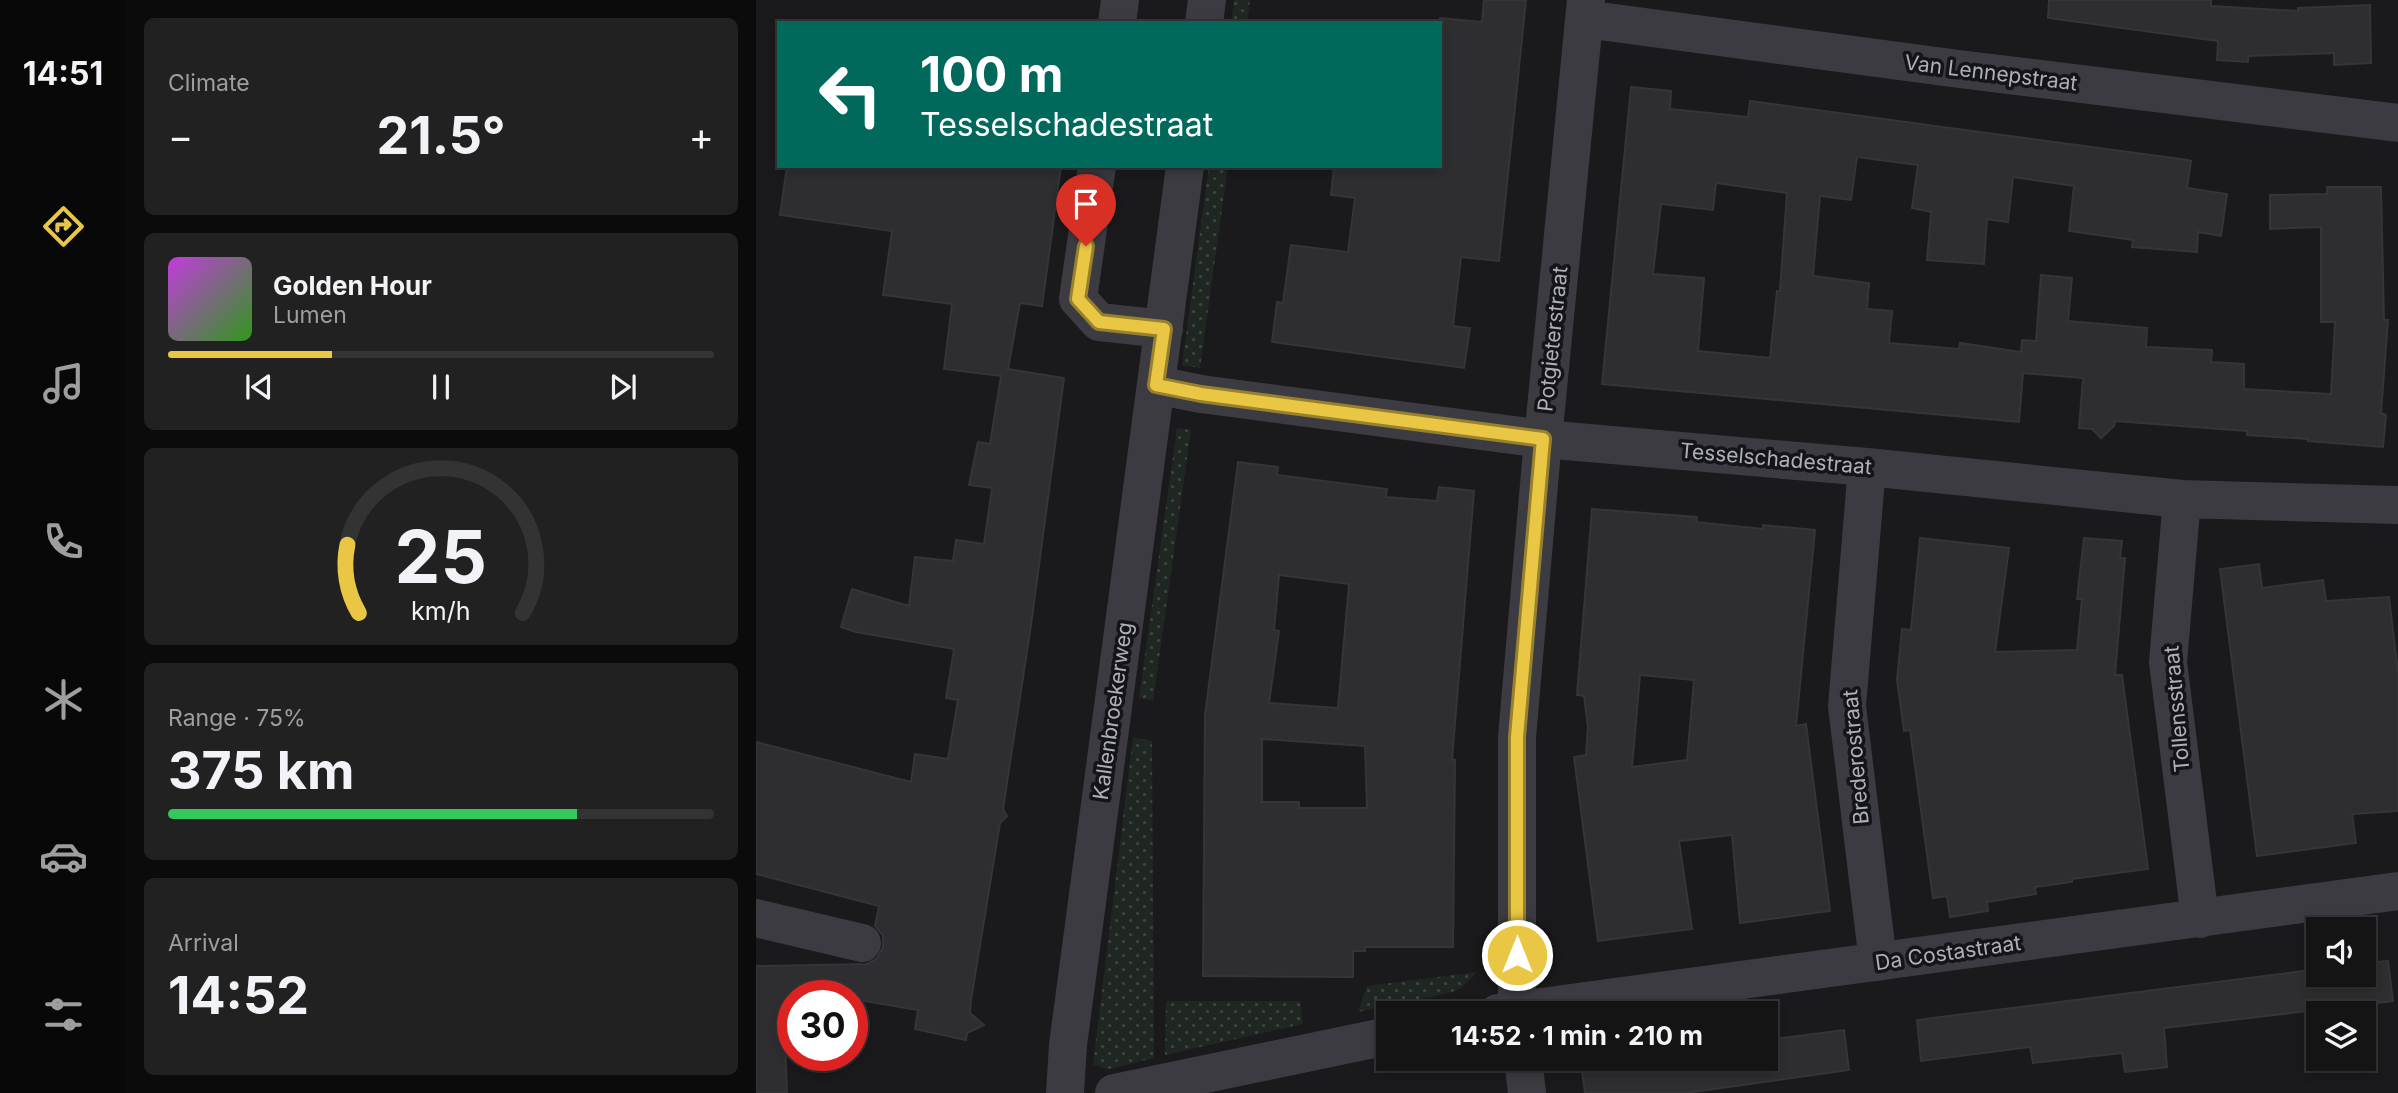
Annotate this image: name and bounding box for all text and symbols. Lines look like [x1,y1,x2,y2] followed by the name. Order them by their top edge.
[920,45,1064,104] text: 100 m
[805,49,896,140] icon: left
[1903,50,2079,96] street label: Van Lennepstraat
[23,54,103,93] text: 14:51
[168,69,250,97] text: Climate
[376,104,506,167] text: 21.5°
[920,105,1213,144] text: Tesselschadestraat
[168,113,193,159] text: −
[689,113,714,159] text: +
[1056,174,1116,246] pin
[1067,185,1105,223] icon: arrive
[39,202,88,251] icon: directions
[1532,265,1573,413] street label: Potgieterstraat
[273,270,432,301] text: Golden Hour
[273,301,347,329] text: Lumen
[39,359,88,408] icon: music
[240,368,278,406] icon: previous
[422,368,460,406] icon: pause
[604,368,642,406] icon: next
[1679,438,1873,479] street label: Tesselschadestraat
[395,512,487,601] text: 25
[39,517,88,566] icon: phone
[411,595,471,625] text: km/h
[1088,620,1137,801] street label: Kallenbroekerweg
[2159,645,2194,773] street label: Tollensstraat
[39,675,88,724] icon: climate
[1837,689,1874,825] street label: Brederostraat
[168,704,306,732] text: Range · 75%
[168,739,354,802] text: 375 km
[39,832,88,881] icon: car
[2306,917,2376,1071] map controls
[2306,917,2376,987] button: sound
[1480,918,1554,992] position arrow
[168,929,239,957] text: Arrival
[1873,930,2023,975] street label: Da Costastraat
[168,964,309,1027] text: 14:52
[777,980,868,1071] speed limit sign: 30
[39,990,88,1039] icon: filters
[2306,1001,2376,1071] button: layers
[1451,1020,1703,1051] text: 14:52 · 1 min · 210 m

